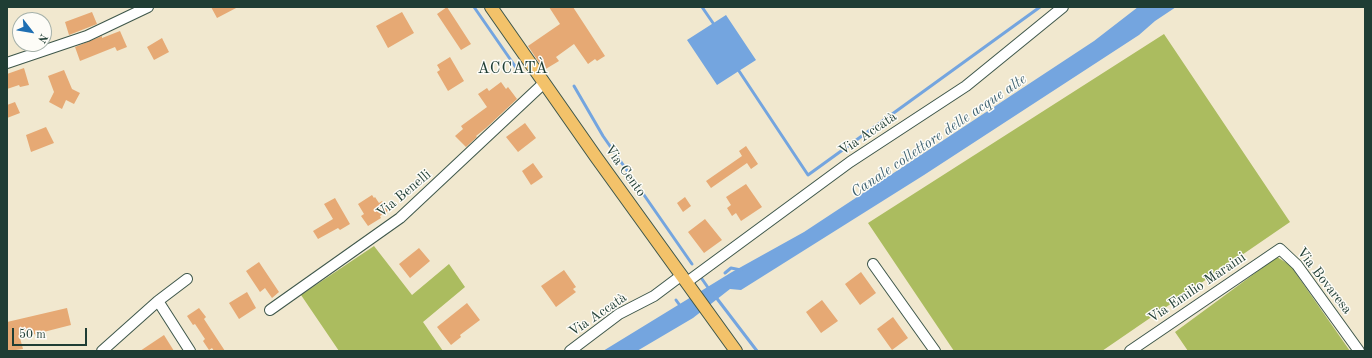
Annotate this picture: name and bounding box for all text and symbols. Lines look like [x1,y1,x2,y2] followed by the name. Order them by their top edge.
[12,12,52,52] north arrow
[35,31,49,44] text: N
[477,59,549,79] district label: ACCATÀ
[848,70,1030,202] water label: Canale collettore delle acque alte
[836,108,900,160] street label: Via Accatà
[601,142,649,200] street label: Via Cento
[373,166,435,222] street label: Via Benelli
[1293,244,1355,318] street label: Via Bovaresa
[1145,249,1249,327] street label: Via Emilio Maraini
[566,289,630,341] street label: Via Accatà
[14,320,89,346] scale bar
[19,329,46,341] text: 50 m

